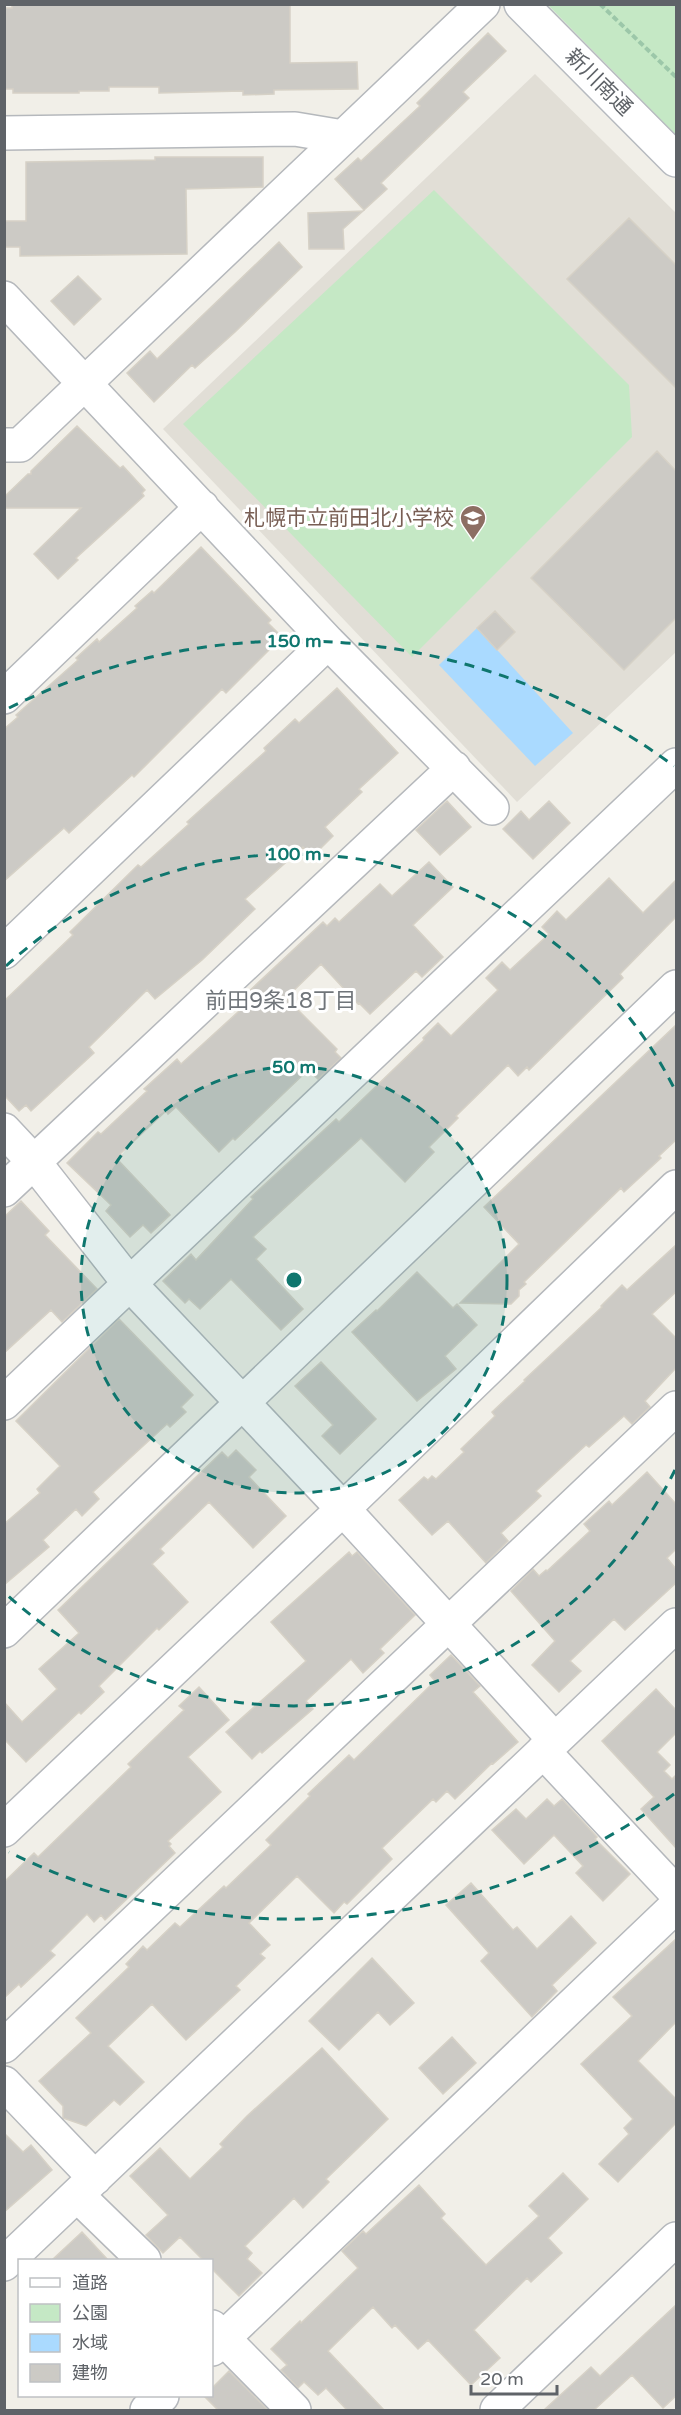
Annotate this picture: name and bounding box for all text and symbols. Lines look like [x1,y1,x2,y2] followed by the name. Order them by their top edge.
[560,44,637,121] street label: 新川南通
[458,503,488,541] school or university icon: 札幌市立前田北小学校
[244,506,454,531] place label: 札幌市立前田北小学校
[266,630,322,652] text: 150 m
[266,843,322,865] text: 100 m
[205,988,357,1014] district label: 前田9条18丁目
[272,1056,316,1078] text: 50 m
[284,1270,304,1290] centre of rings
[18,2259,213,2397] legend
[72,2272,108,2294] text: 道路
[72,2302,108,2324] text: 公園
[72,2332,108,2354] text: 水域
[471,2358,556,2396] scale bar
[72,2362,108,2384] text: 建物
[480,2368,524,2390] text: 20 m

